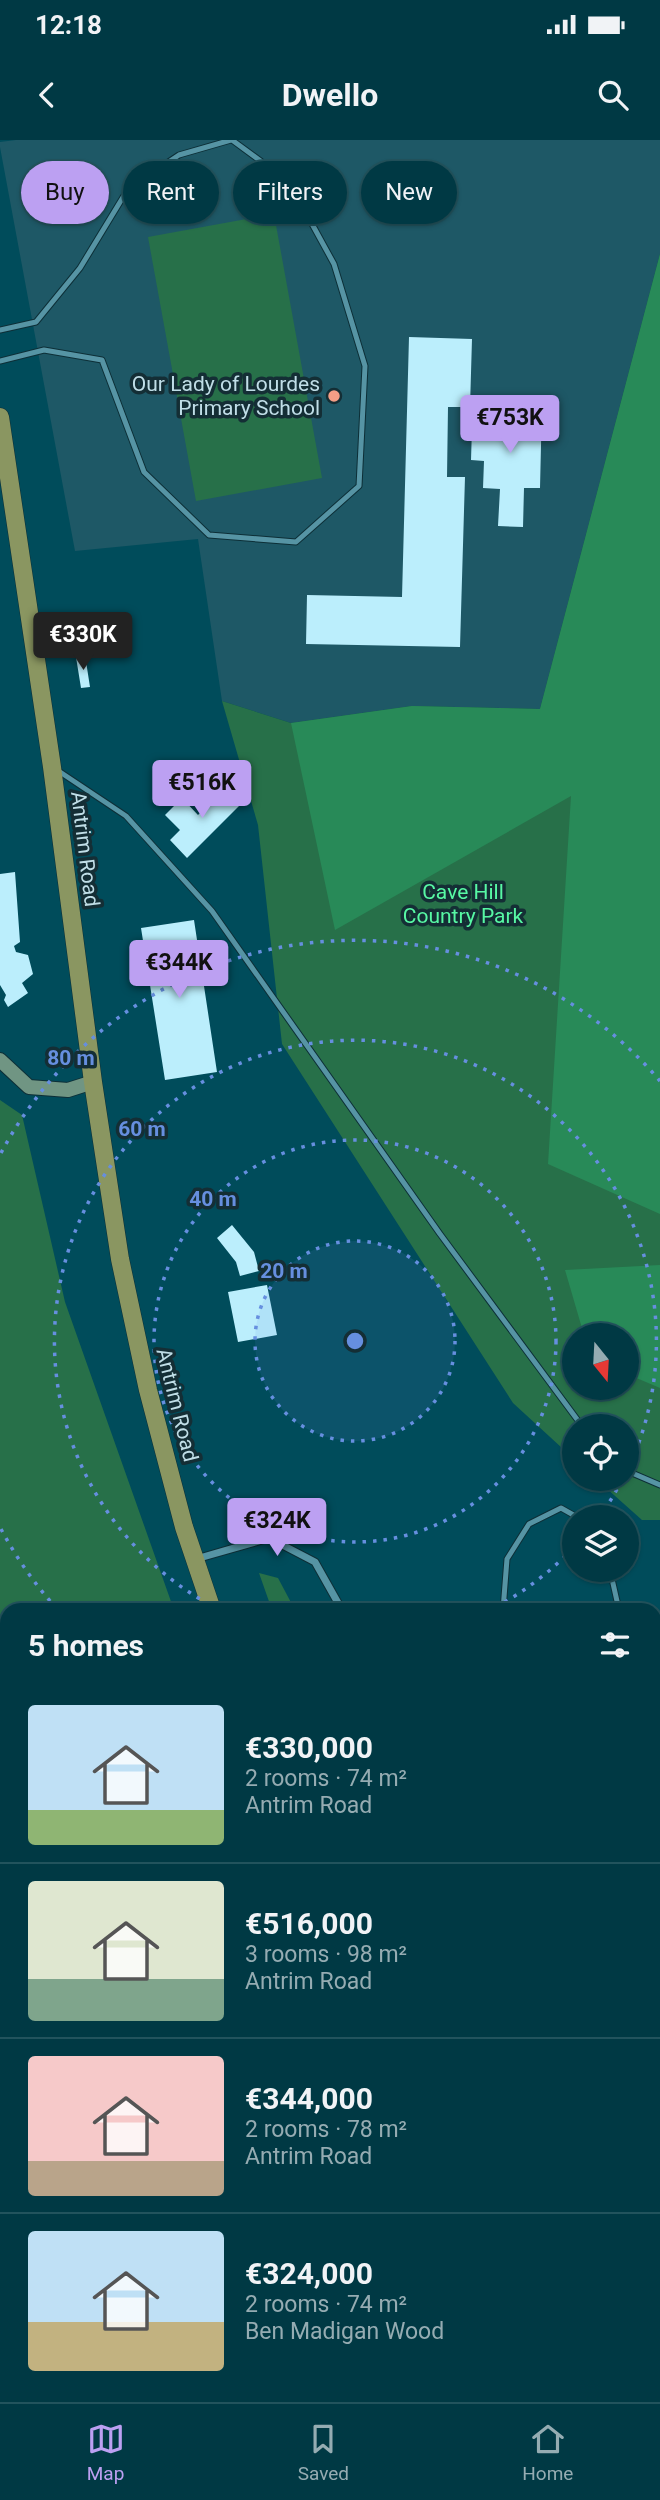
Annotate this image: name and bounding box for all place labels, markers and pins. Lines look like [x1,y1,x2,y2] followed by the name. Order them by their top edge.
[132,372,320,420] place label: Our Lady of Lourdes Primary School
[326,388,342,404] marker: Our Lady of Lourdes Primary School
[461,396,559,455] pin: €753K
[34,612,132,672] pin: €330K
[153,760,251,820] pin: €516K
[130,940,228,1000] pin: €344K
[343,1329,367,1353] centre of rings
[228,1498,326,1558] pin: €324K

